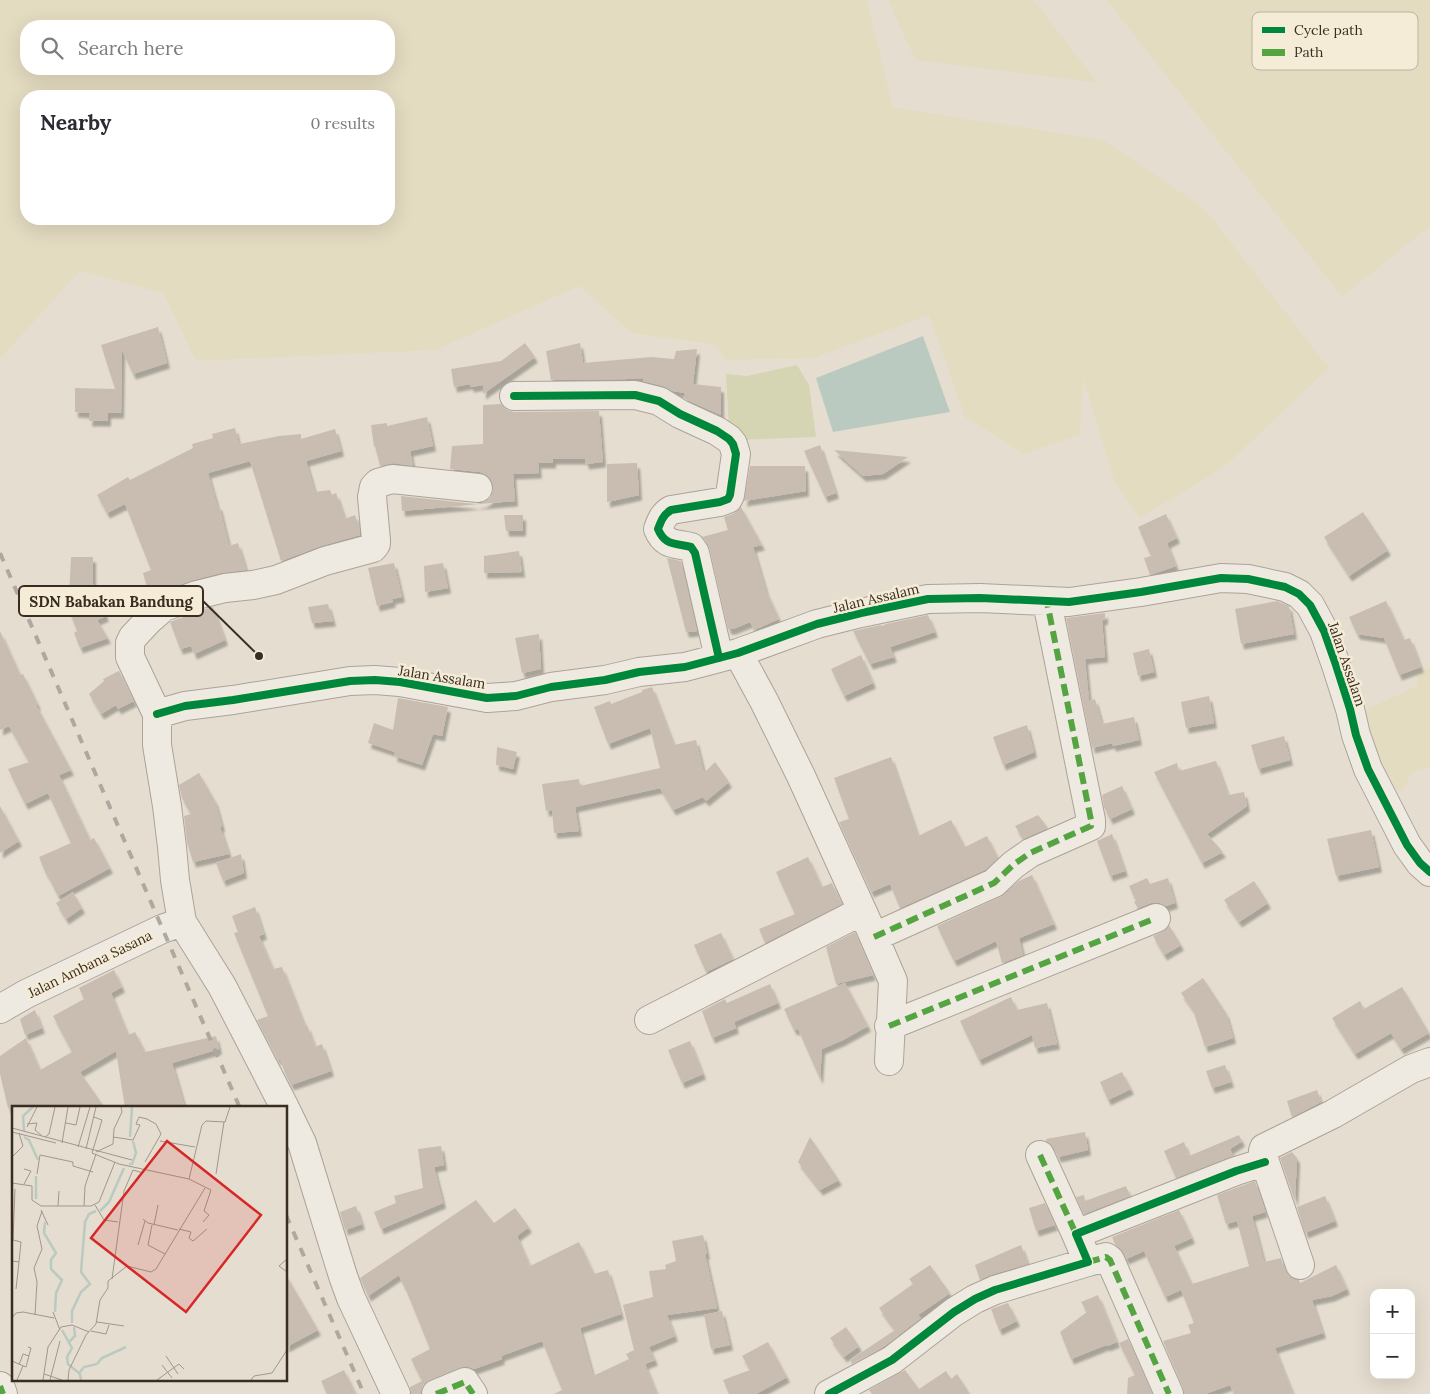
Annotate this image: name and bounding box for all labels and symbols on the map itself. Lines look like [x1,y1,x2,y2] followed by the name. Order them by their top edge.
[1252,12,1418,70] legend
[1294,21,1363,39] text: Cycle path
[1294,43,1323,61] text: Path
[830,579,921,617] street label: Jalan Assalam
[19,586,203,616] callout: SDN Babakan Bandung
[29,592,193,611] text: SDN Babakan Bandung
[1324,619,1370,709] street label: Jalan Assalam
[396,661,487,693] street label: Jalan Assalam
[24,926,155,1002] street label: Jalan Ambana Sasana
[12,1106,288,1382] inset map

